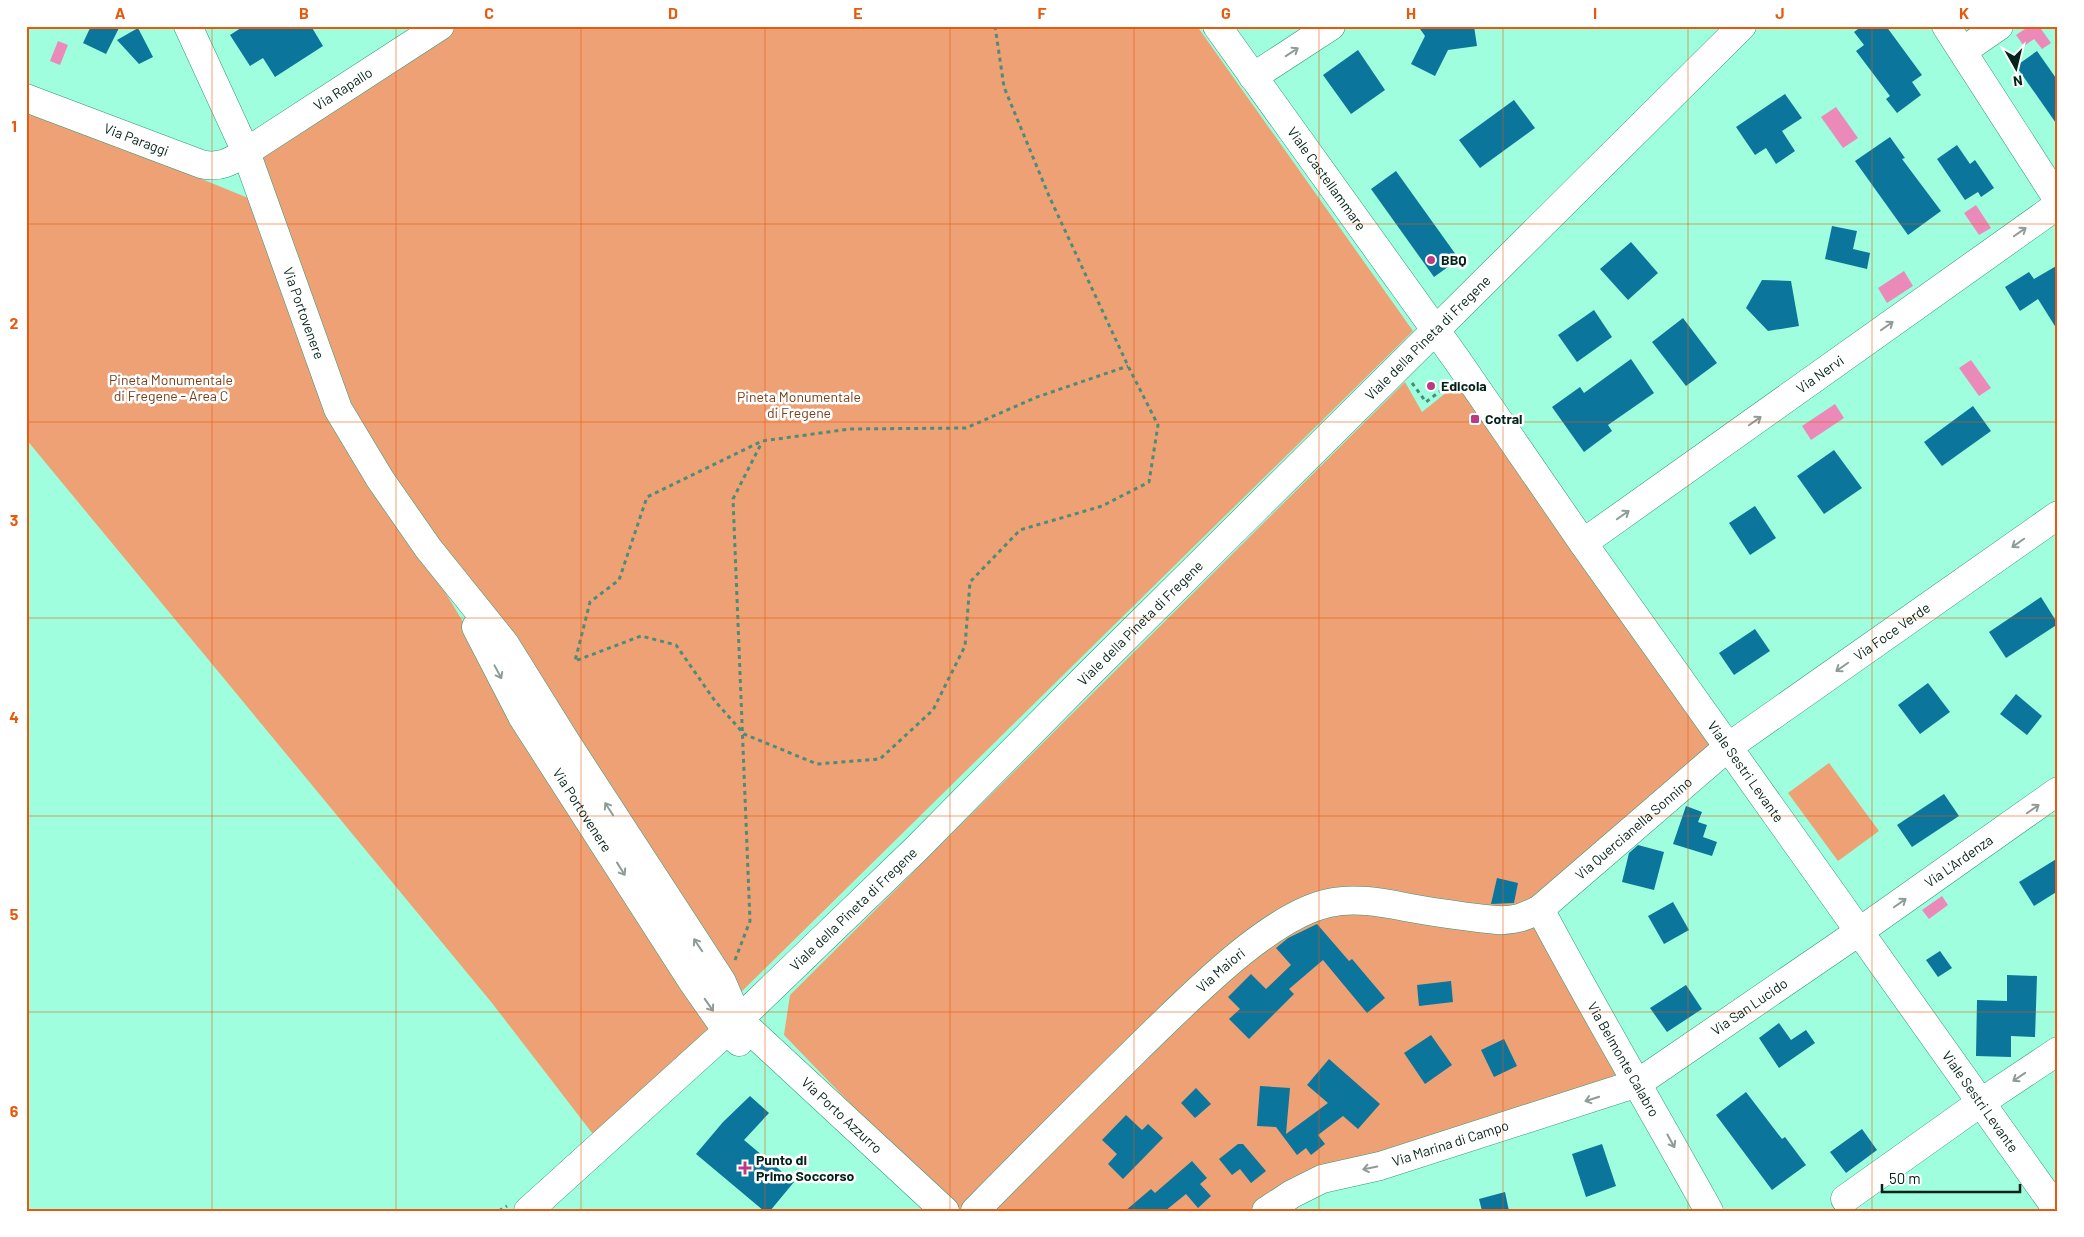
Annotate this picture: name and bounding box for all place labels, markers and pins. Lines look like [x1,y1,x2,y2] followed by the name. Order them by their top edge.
[1441,251,1467,268] place label: BBQ
[1425,254,1437,266] marker: BBQ
[1441,377,1487,394] place label: Edicola
[1425,380,1437,392] marker: Edicola
[1485,410,1523,427] place label: Cotral
[1469,413,1481,425] marker: Cotral
[756,1151,855,1184] place label: Punto di Primo Soccorso
[738,1161,752,1175] marker: Punto di Primo Soccorso

